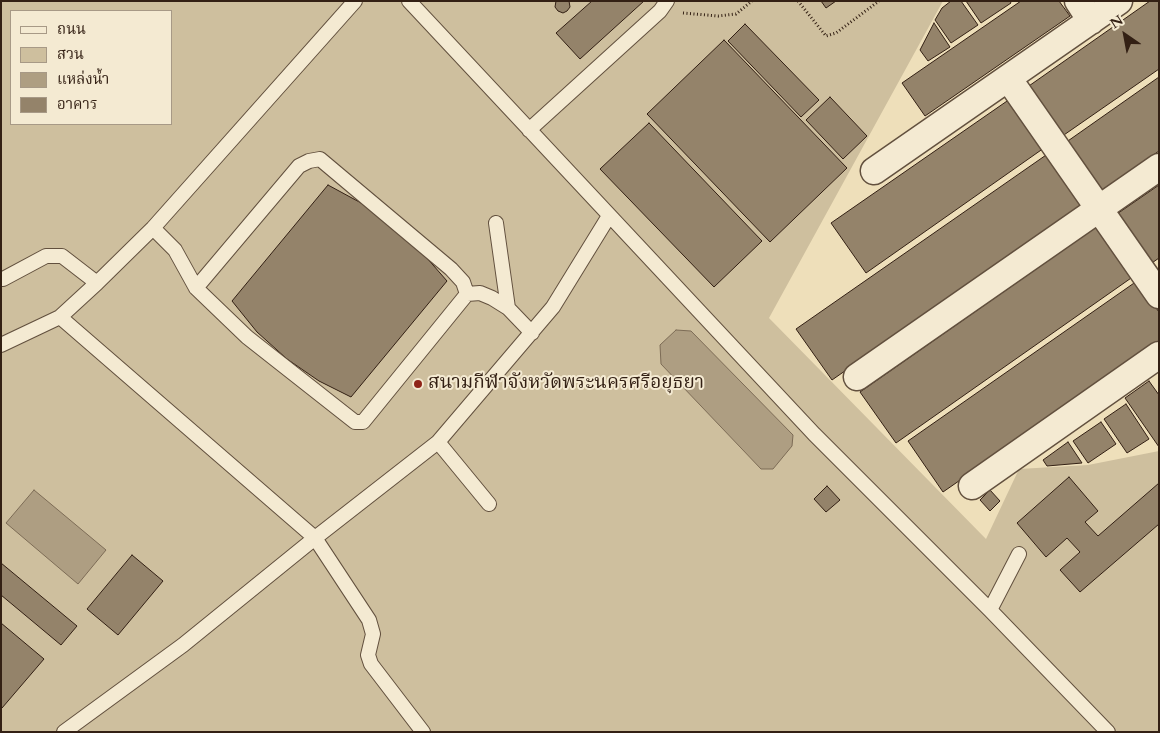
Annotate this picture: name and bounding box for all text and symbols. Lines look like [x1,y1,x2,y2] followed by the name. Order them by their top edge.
[10,10,172,125] legend
[1100,10,1150,60] north arrow
[1106,11,1127,33] text: N
[57,19,86,39] text: ถนน
[57,44,84,64] text: สวน
[57,69,109,89] text: แหล่งน้ำ
[57,94,97,114] text: อาคาร
[428,373,704,395] place label: สนามกีฬาจังหวัดพระนครศรีอยุธยา
[412,378,424,390] marker: สนามกีฬาจังหวัดพระนครศรีอยุธยา

